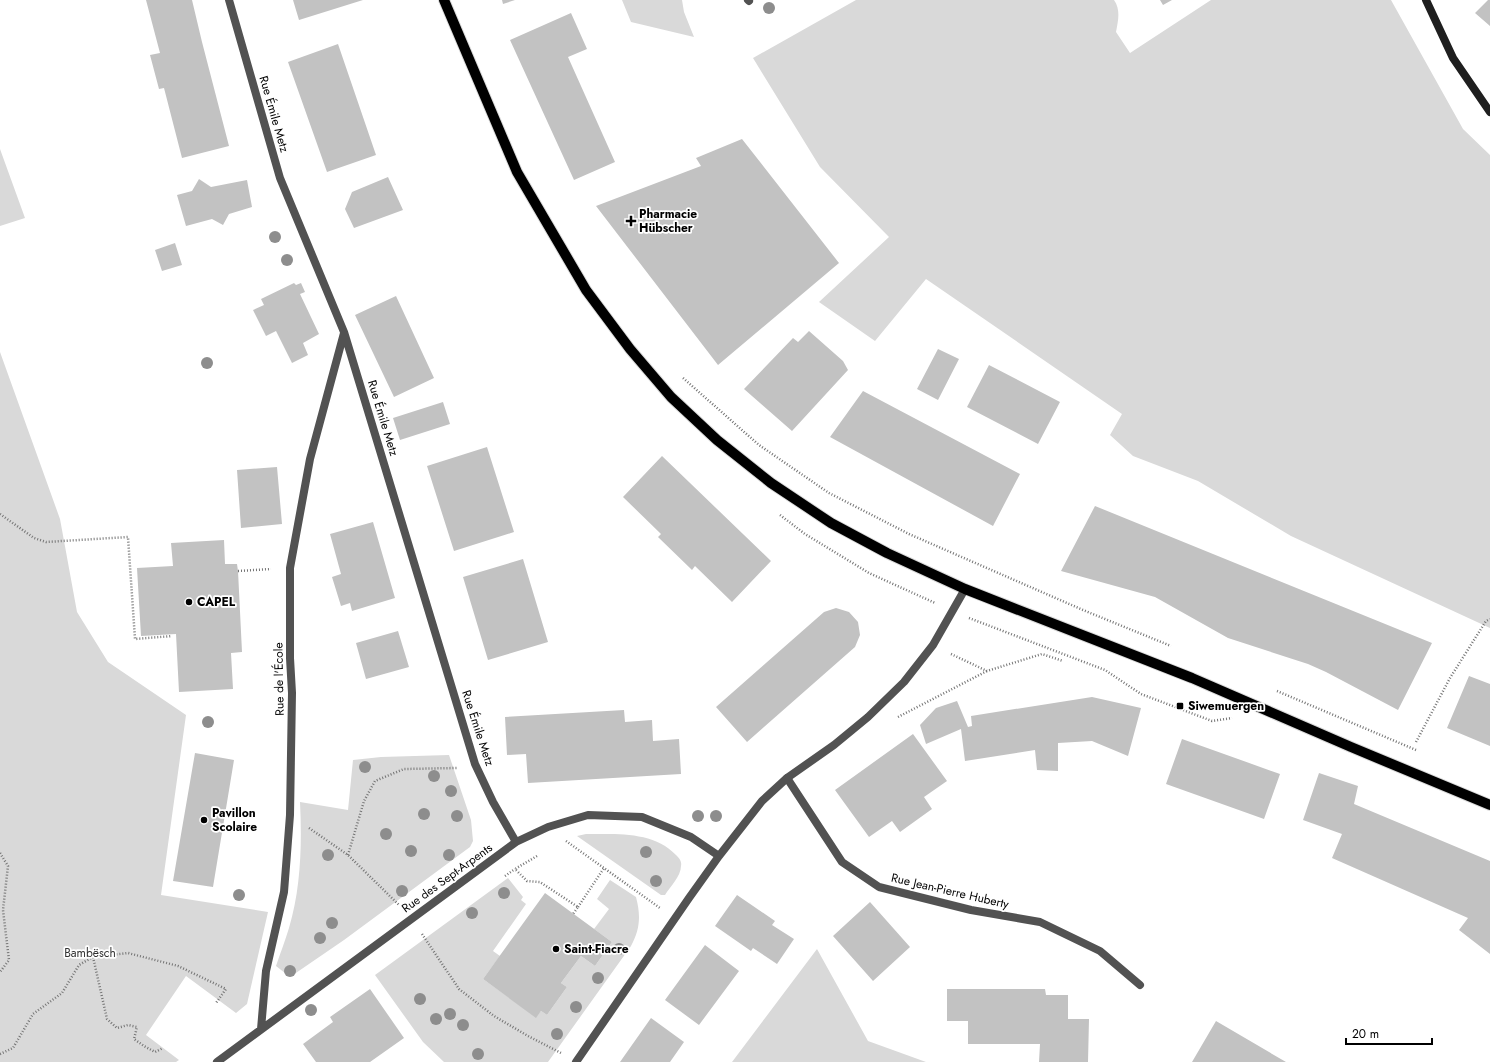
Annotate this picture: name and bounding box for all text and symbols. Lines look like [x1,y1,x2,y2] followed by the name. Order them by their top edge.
[254,74,294,155] street label: Rue Émile Metz
[639,205,697,237] place label: Pharmacie Hübscher
[626,216,636,226] marker: Pharmacie Hübscher
[363,378,403,459] street label: Rue Émile Metz
[197,593,236,611] place label: CAPEL
[184,597,194,607] marker: CAPEL
[269,642,289,716] street label: Rue de l'École
[457,688,499,769] street label: Rue Émile Metz
[1188,697,1264,715] place label: Siwemuergen
[1175,701,1185,711] marker: Siwemuergen
[212,804,257,836] place label: Pavillon Scolaire
[199,815,209,825] marker: Pavillon Scolaire
[398,839,496,917] street label: Rue des Sept-Arpents
[889,869,1011,913] street label: Rue Jean-Pierre Huberty
[564,940,629,958] place label: Saint-Fiacre
[64,944,116,962] park label: Bambësch
[551,944,561,954] marker: Saint-Fiacre
[1346,1020,1432,1046] scale bar
[1352,1025,1379,1043] text: 20 m

